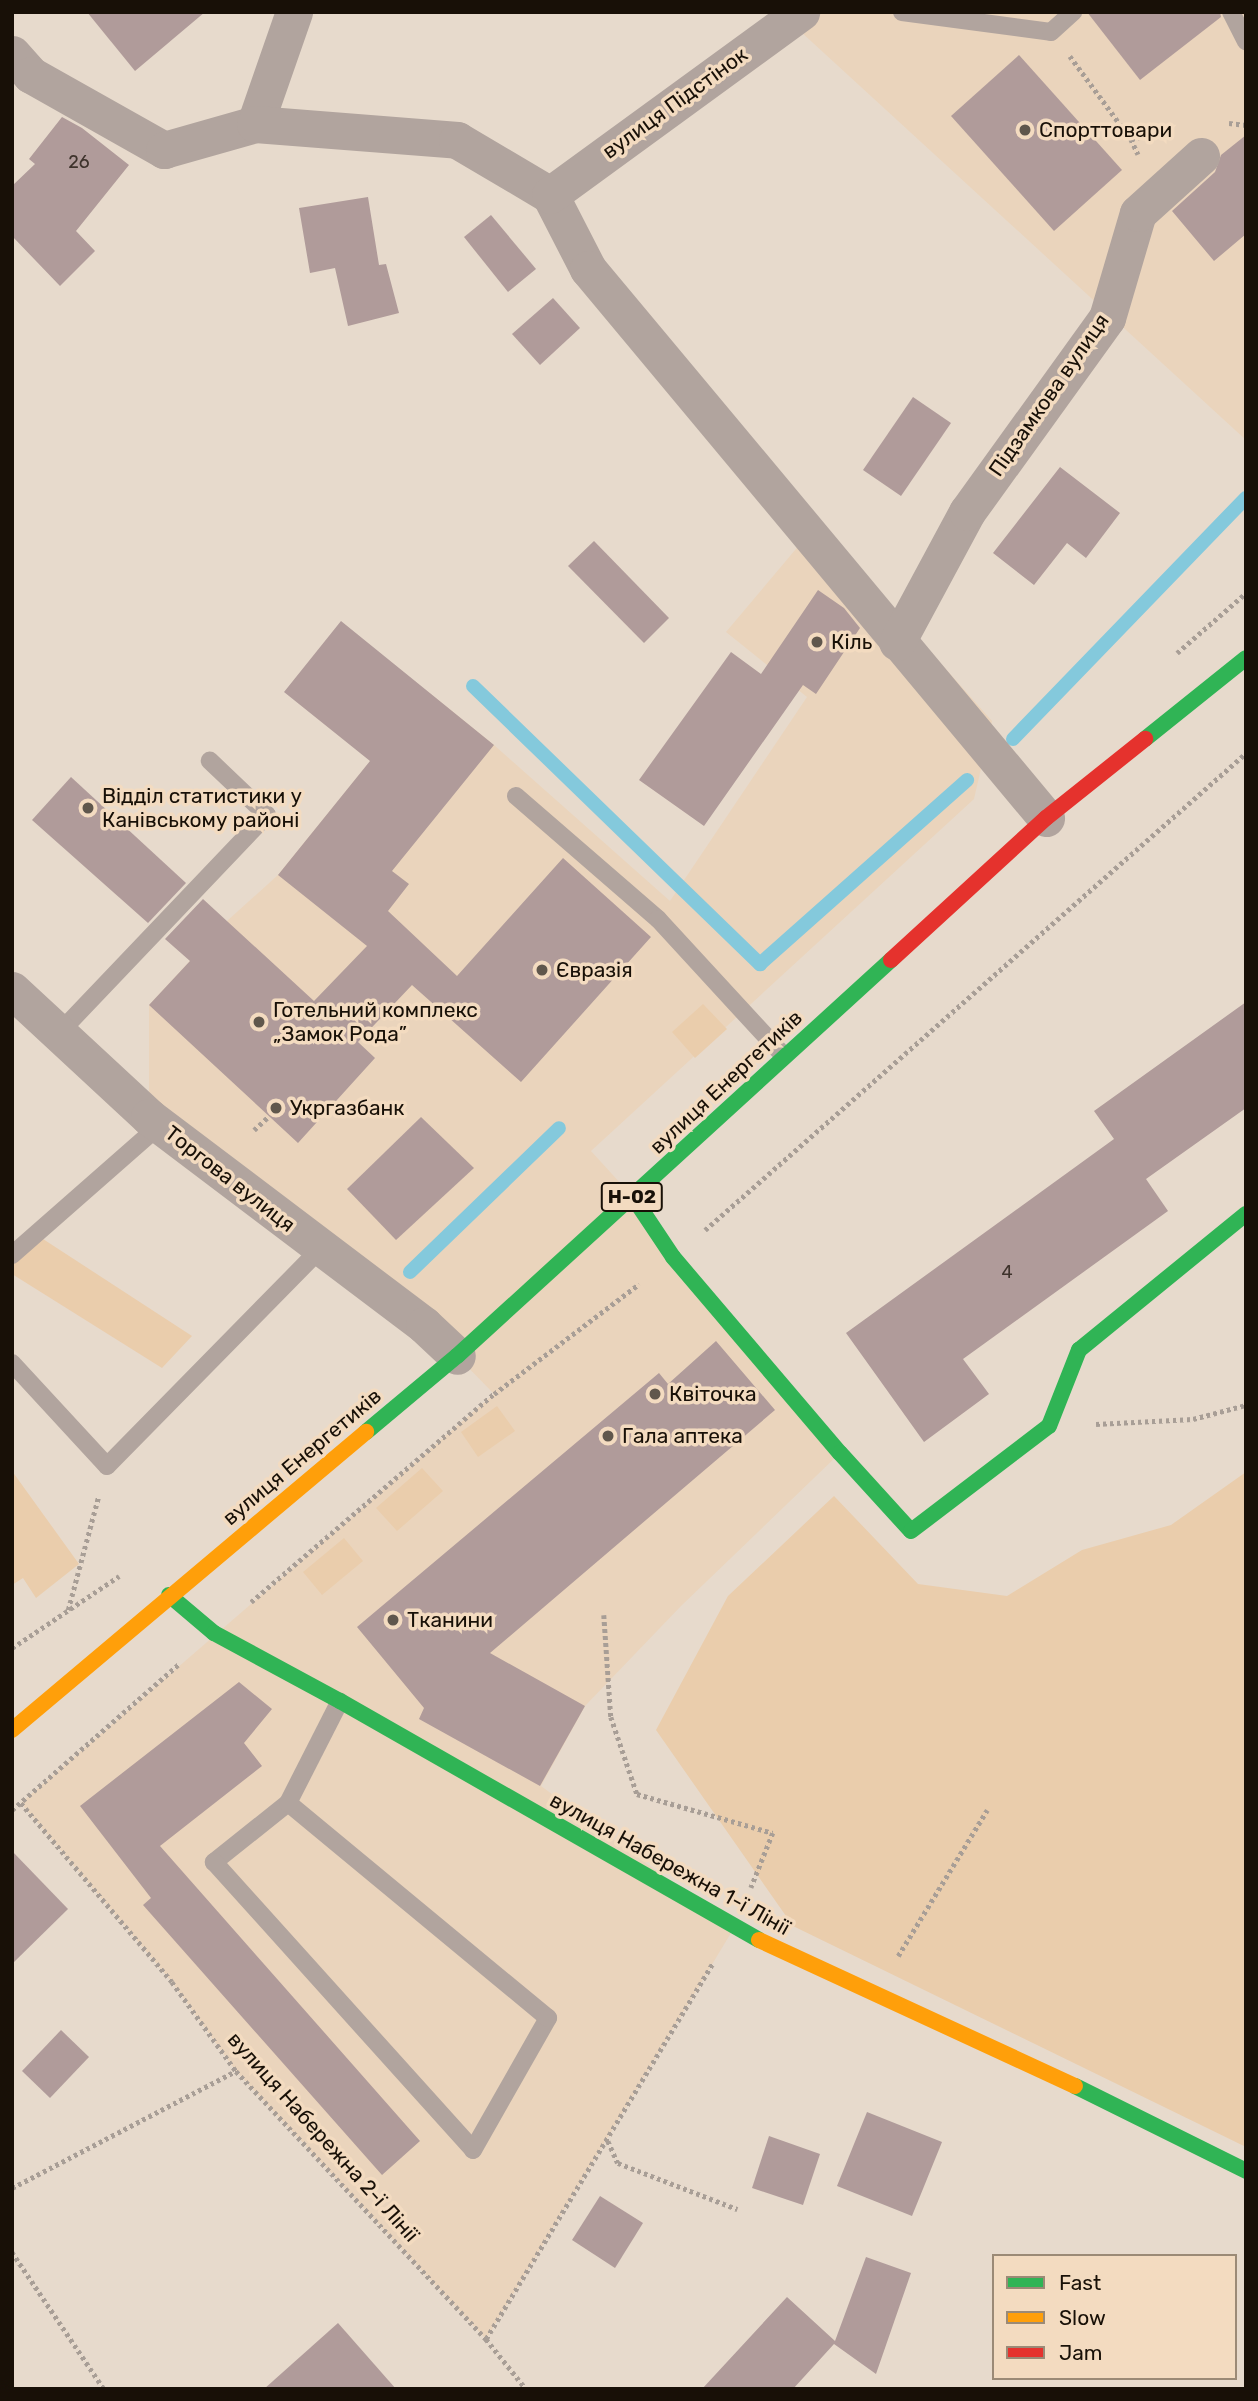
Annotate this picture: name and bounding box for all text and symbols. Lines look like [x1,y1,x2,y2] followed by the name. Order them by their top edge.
[597,42,753,164] street label: вулиця Підстінок
[1039,117,1172,143] place label: Спорттовари
[1017,122,1033,138] marker: Спорттовари
[68,151,90,173] house number: 26
[983,309,1115,481] street label: Підзамкова вулиця
[831,629,872,655] place label: Кіль
[809,634,825,650] marker: Кіль
[102,783,302,833] place label: Відділ статистики у Канівському районі
[80,800,96,816] marker: Відділ статистики у Канівському районі
[556,957,633,983] place label: Євразія
[534,962,550,978] marker: Євразія
[273,997,478,1047] place label: Готельний комплекс „Замок Рода”
[645,1005,807,1159] street label: вулиця Енергетиків
[251,1014,267,1030] marker: Готельний комплекс „Замок Рода”
[290,1095,405,1121] place label: Укргазбанк
[268,1100,284,1116] marker: Укргазбанк
[160,1120,300,1238] street label: Торгова вулиця
[600,1182,664,1212] road number: Н-02
[1001,1261,1013,1283] house number: 4
[669,1381,757,1407] place label: Квіточка
[218,1383,386,1531] street label: вулиця Енергетиків
[647,1386,663,1402] marker: Квіточка
[622,1423,743,1449] place label: Гала аптека
[600,1428,616,1444] marker: Гала аптека
[407,1607,493,1633] place label: Тканини
[385,1612,401,1628] marker: Тканини
[546,1787,794,1941] street label: вулиця Набережна 1-ї Лінії
[222,2027,424,2247] street label: вулиця Набережна 2-ї Лінії
[992,2254,1237,2380] legend
[1059,2270,1101,2295] text: Fast
[1059,2305,1106,2330] text: Slow
[1059,2340,1103,2365] text: Jam

